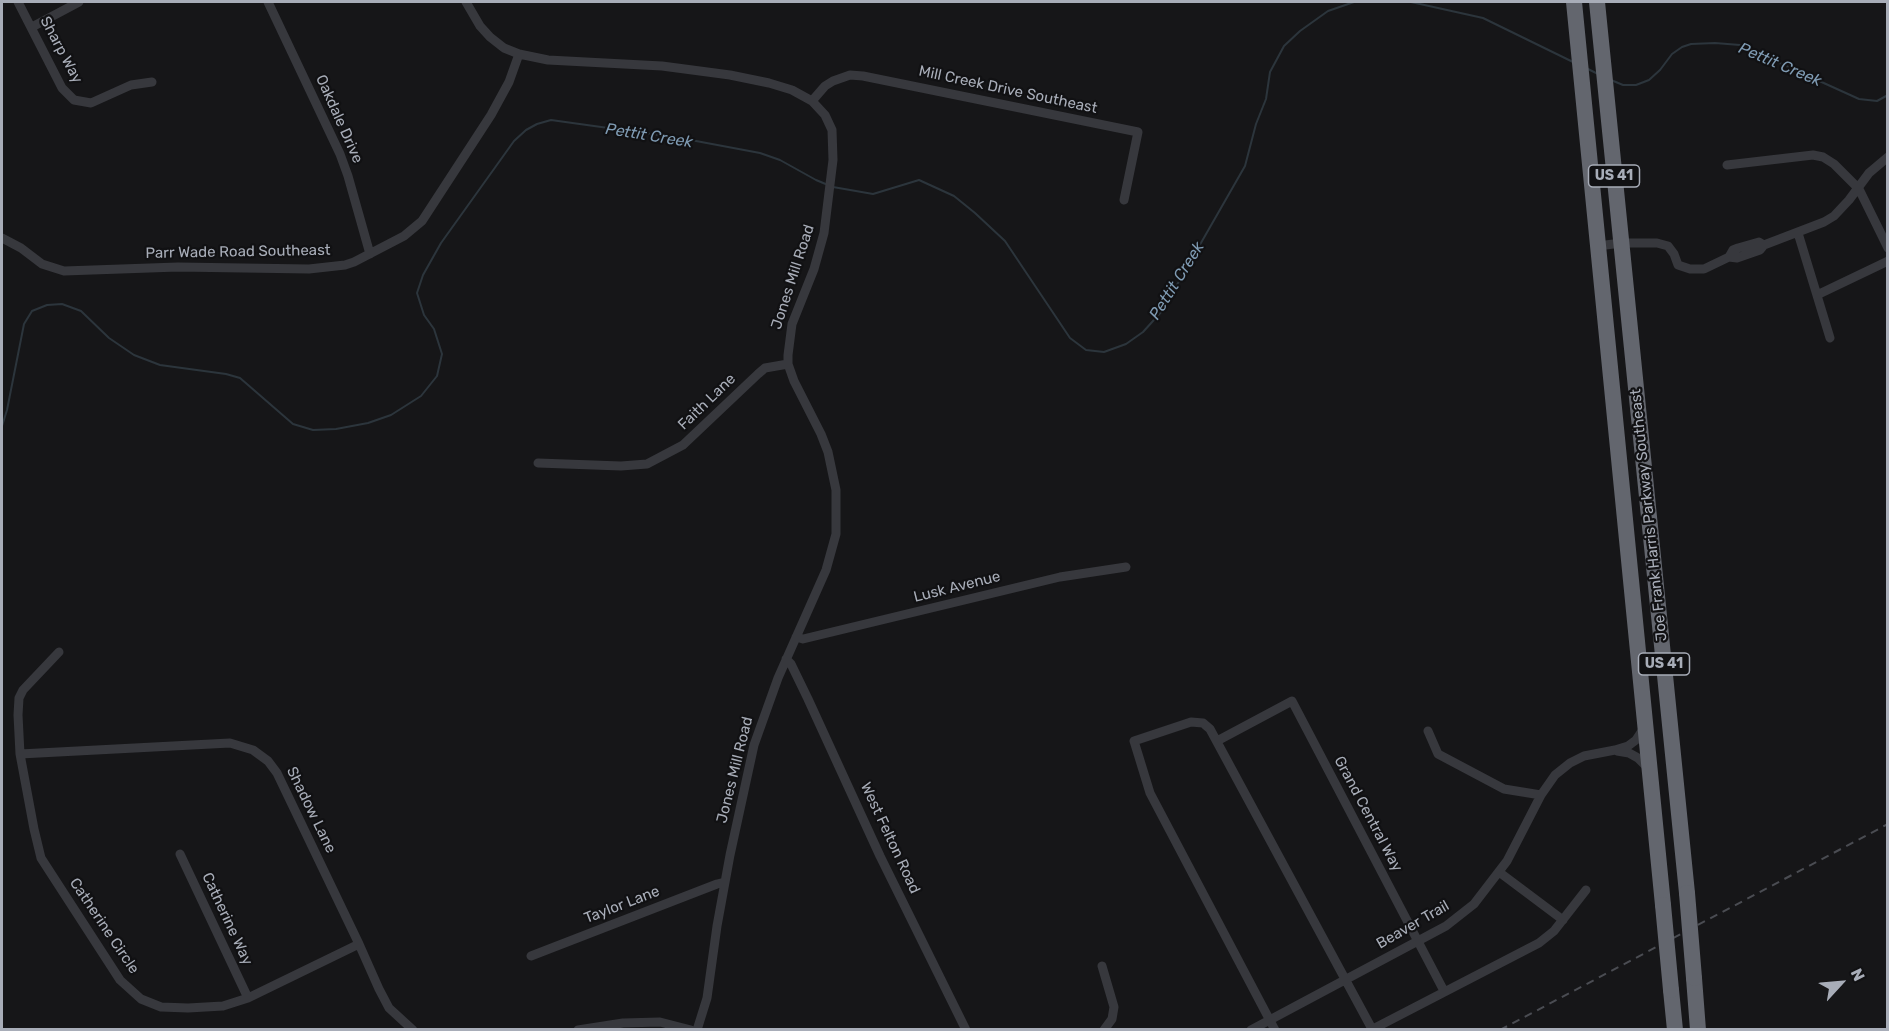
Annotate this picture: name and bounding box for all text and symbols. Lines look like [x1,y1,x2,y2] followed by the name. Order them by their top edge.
[36,13,86,87] street label: Sharp Way
[1736,39,1824,91] water label: Pettit Creek
[917,62,1099,118] street label: Mill Creek Drive Southeast
[311,72,367,166] street label: Oakdale Drive
[604,120,694,152] water label: Pettit Creek
[1588,165,1640,187] road number: US 41
[768,222,818,332] street label: Jones Mill Road
[1145,239,1209,323] water label: Pettit Creek
[145,241,331,263] street label: Parr Wade Road Southeast
[674,370,740,434] street label: Faith Lane
[1627,388,1671,642] street label: Joe Frank Harris Parkway Southeast
[912,568,1002,606] street label: Lusk Avenue
[1638,653,1690,675] road number: US 41
[713,715,757,825] street label: Jones Mill Road
[1330,753,1406,875] street label: Grand Central Way
[282,764,340,856] street label: Shadow Lane
[856,779,924,897] street label: West Felton Road
[198,870,256,968] street label: Catherine Way
[65,875,143,977] street label: Catherine Circle
[582,882,662,928] street label: Taylor Lane
[1373,897,1453,953] street label: Beaver Trail
[1811,953,1871,1013] north arrow
[1847,966,1869,984] text: N

